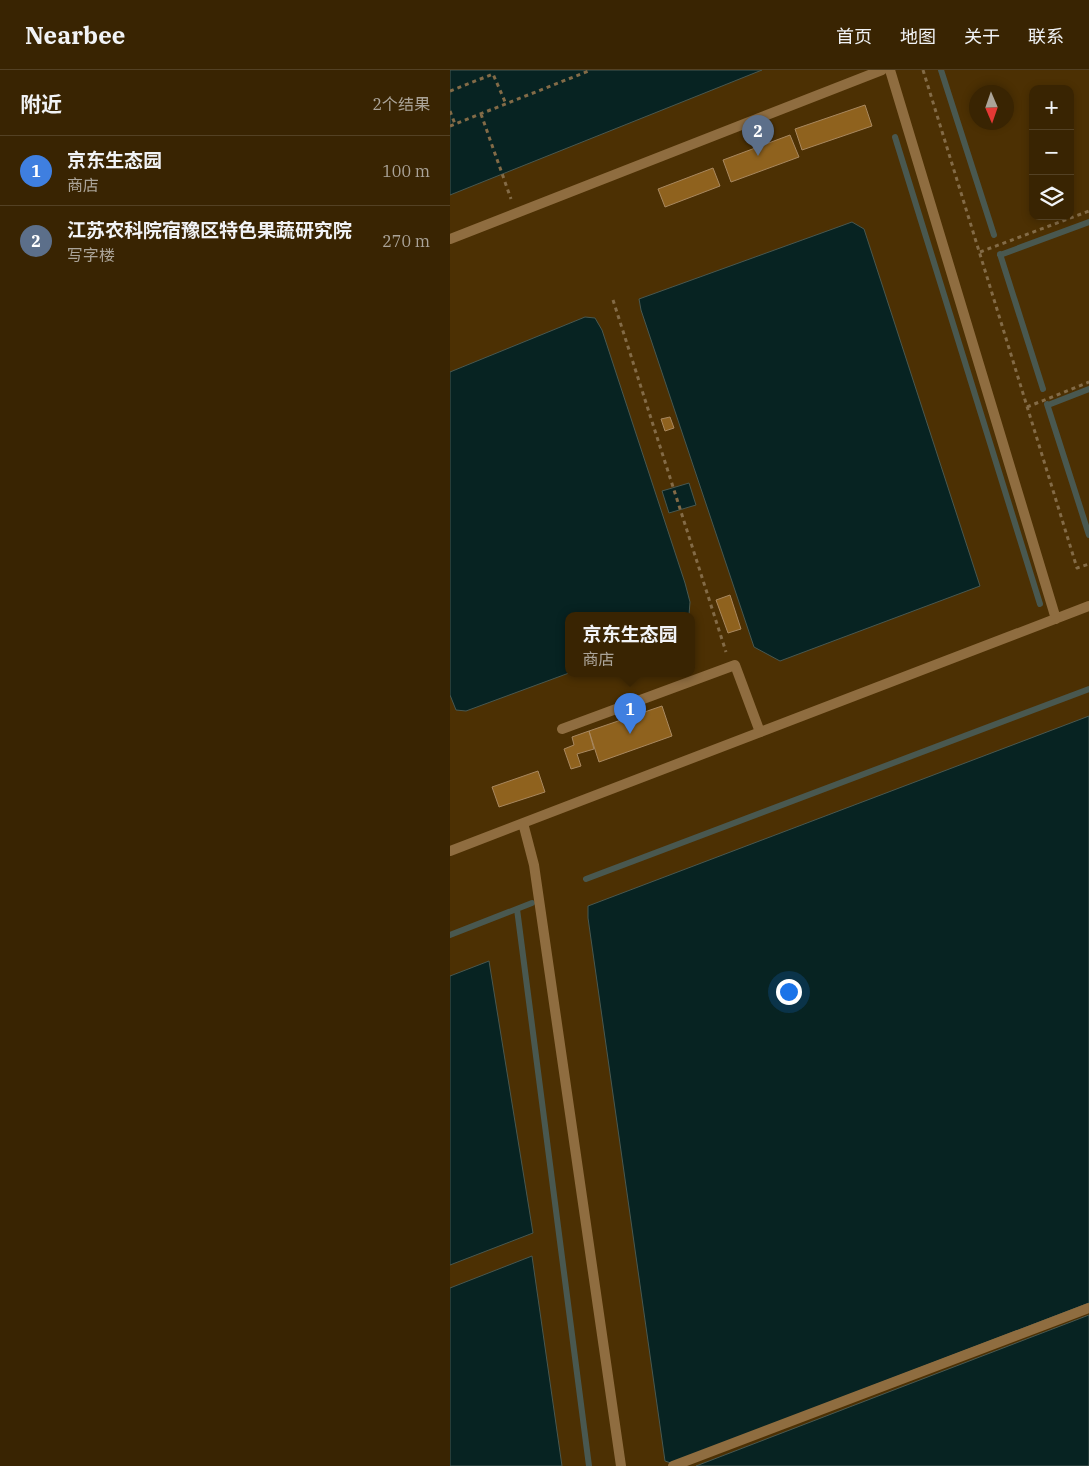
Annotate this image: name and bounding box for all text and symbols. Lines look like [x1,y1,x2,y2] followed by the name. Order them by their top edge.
[25,19,125,51] text: Nearbee
[836,25,872,48] text: 首页
[900,25,936,48] text: 地图
[964,25,1000,48] text: 关于
[1028,25,1064,48] text: 联系
[969,85,1014,130] north arrow
[1029,85,1074,220] map controls
[1029,85,1074,130] button: +
[20,90,62,118] text: 附近
[372,94,430,114] text: 2个结果
[742,115,774,156] pin: 2
[1029,130,1074,175] button: −
[67,148,162,172] text: 京东生态园
[31,161,41,181] text: 1
[382,161,430,181] text: 100 m
[67,175,99,195] text: 商店
[1029,175,1074,220] button: layers
[67,218,352,242] text: 江苏农科院宿豫区特色果蔬研究院
[31,231,41,251] text: 2
[382,231,430,251] text: 270 m
[67,245,115,265] text: 写字楼
[565,612,695,677] popup
[582,622,678,646] text: 京东生态园
[582,649,615,669] text: 商店
[614,693,646,734] pin: 1
[776,979,802,1005] your location

